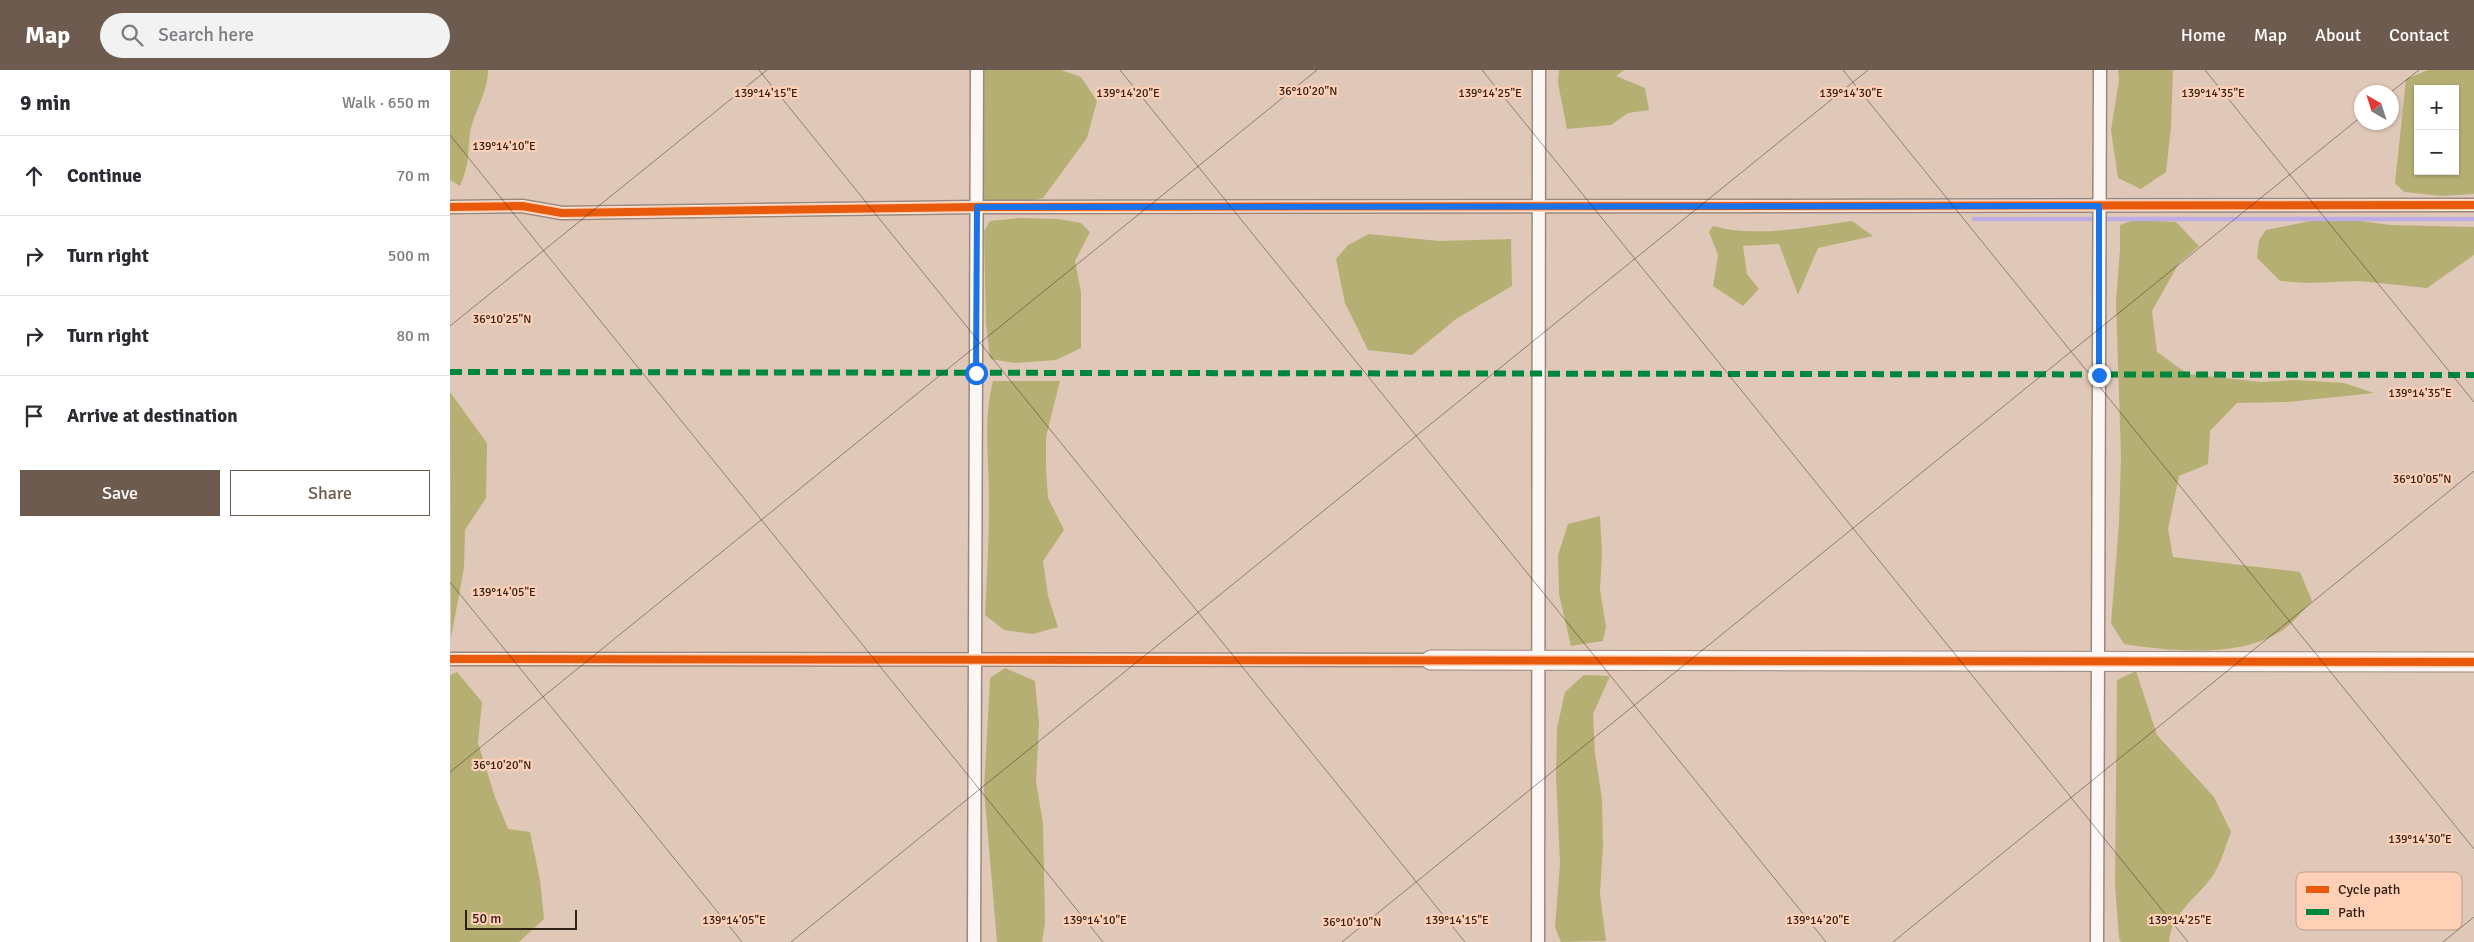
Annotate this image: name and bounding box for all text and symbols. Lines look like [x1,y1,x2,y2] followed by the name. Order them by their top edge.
[100,13,450,58] search box
[25,20,70,50] text: Map
[118,21,146,49] icon: search
[158,23,254,47] text: Search here
[2181,24,2226,46] text: Home
[2254,24,2287,46] text: Map
[2315,24,2361,46] text: About
[2389,24,2449,46] text: Contact
[1279,84,1337,99] text: 36°10'20"N
[2354,85,2399,130] north arrow
[2414,85,2459,175] map controls
[2414,85,2459,130] button: +
[734,86,798,101] text: 139°14'15"E
[1096,86,1160,101] text: 139°14'20"E
[1458,86,1522,101] text: 139°14'25"E
[1819,86,1883,101] text: 139°14'30"E
[2181,86,2245,101] text: 139°14'35"E
[20,90,71,116] text: 9 min
[342,93,430,113] text: Walk · 650 m
[2414,130,2459,175] button: −
[472,139,536,154] text: 139°14'10"E
[20,162,48,190] icon: ahead
[67,164,142,188] text: Continue
[396,166,430,186] text: 70 m
[20,242,48,270] icon: right
[67,244,149,268] text: Turn right
[388,246,430,266] text: 500 m
[473,312,531,327] text: 36°10'25"N
[20,322,48,350] icon: right
[67,324,149,348] text: Turn right
[396,326,430,346] text: 80 m
[965,362,988,385] route start
[2088,364,2111,387] route end
[2388,386,2452,401] text: 139°14'35"E
[20,402,48,430] icon: arrive
[67,404,238,428] text: Arrive at destination
[20,470,220,516] button: Save
[230,470,430,516] button: Share
[2393,472,2451,487] text: 36°10'05"N
[472,585,536,600] text: 139°14'05"E
[473,758,531,773] text: 36°10'20"N
[2388,832,2452,847] text: 139°14'30"E
[2296,872,2462,930] legend
[2338,881,2400,898] text: Cycle path
[2338,904,2365,921] text: Path
[465,907,578,930] scale bar
[472,910,501,927] text: 50 m
[702,913,766,928] text: 139°14'05"E
[1063,913,1127,928] text: 139°14'10"E
[1425,913,1489,928] text: 139°14'15"E
[1786,913,1850,928] text: 139°14'20"E
[2148,913,2212,928] text: 139°14'25"E
[1323,915,1381,930] text: 36°10'10"N

